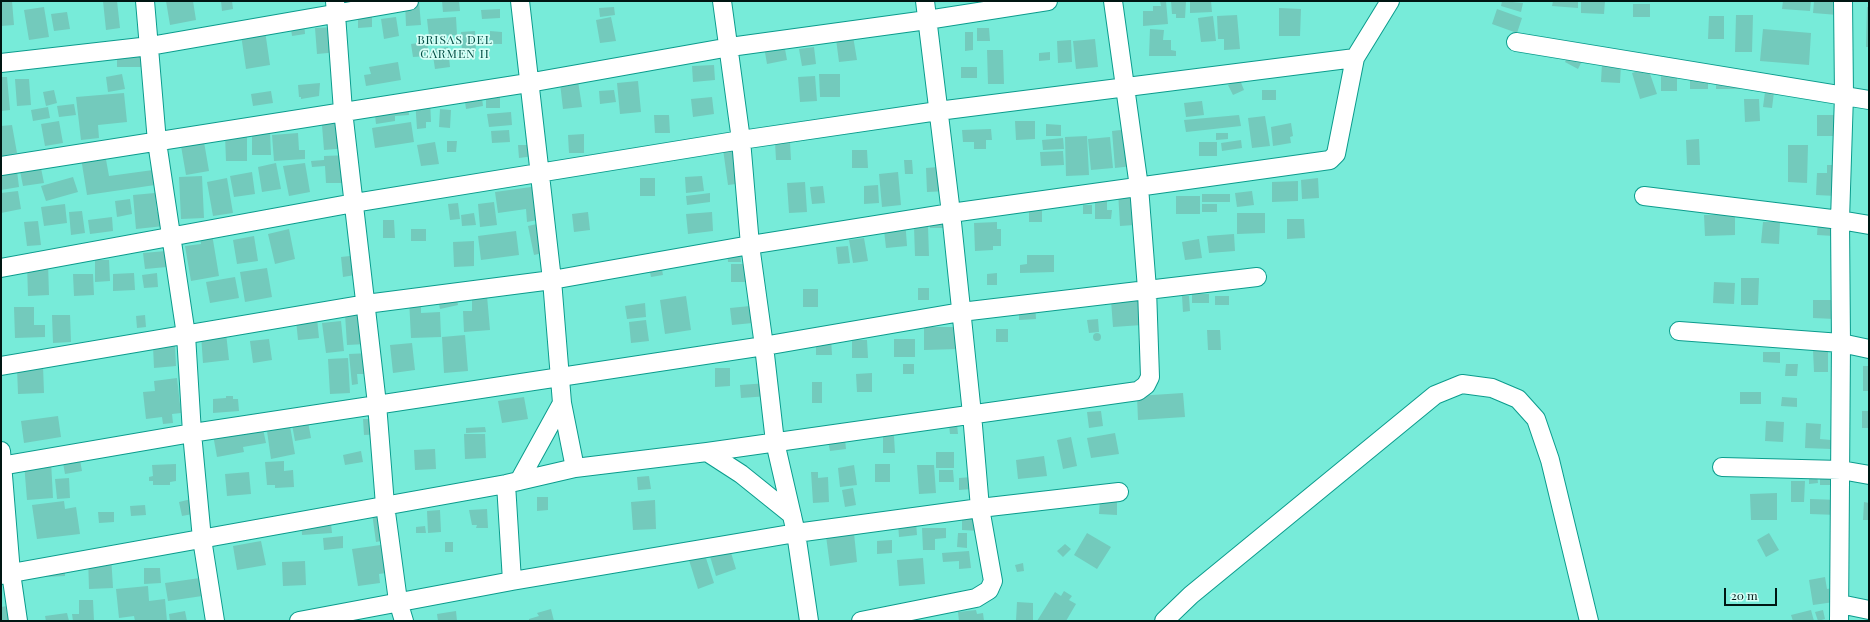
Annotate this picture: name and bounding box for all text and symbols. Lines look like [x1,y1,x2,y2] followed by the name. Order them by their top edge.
[417,33,493,61] district label: BRISAS DEL CARMEN II
[1726,580,1779,606] scale bar
[1731,587,1758,603] text: 20 m

